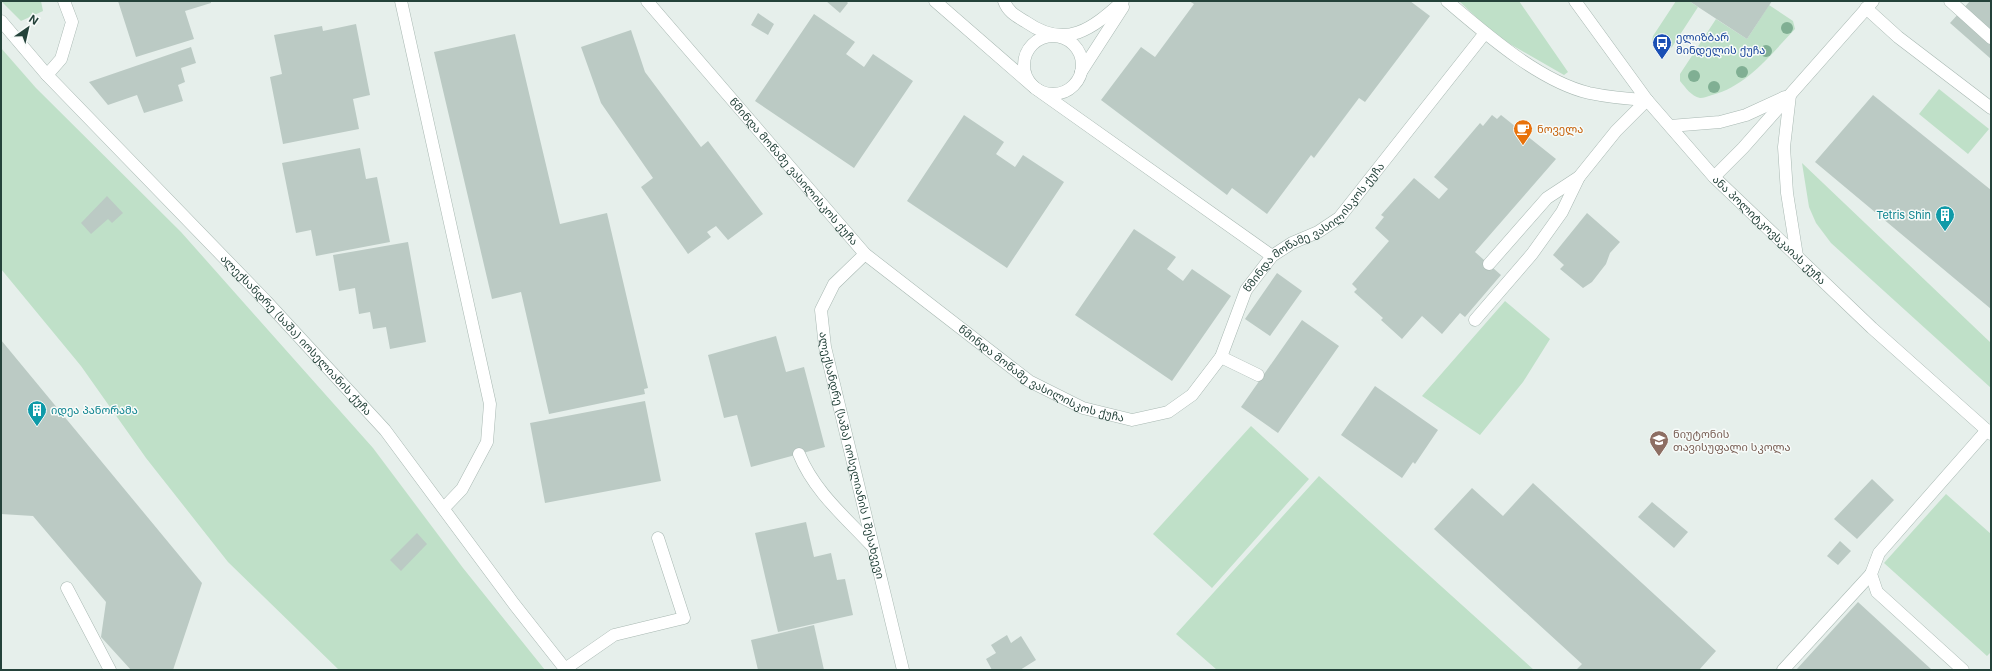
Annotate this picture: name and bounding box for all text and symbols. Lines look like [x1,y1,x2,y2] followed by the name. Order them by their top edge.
[8,8,48,48] north arrow
[26,12,41,28] text: N
[1676,30,1765,57] place label: ელიზბარ მინდელის ქუჩა
[1651,32,1673,60] bus stop icon: ელიზბარ მინდელის ქუჩა
[727,95,861,248] street label: წმინდა მოწამე ვასილისკოს ქუჩა
[1512,118,1534,146] cafe icon: ნოველა
[1537,122,1583,136] place label: ნოველა
[1240,159,1387,295] street label: წმინდა მოწამე ვასილისკოს ქუჩა
[1710,172,1829,287] street label: ანა პოლიტკოვსკაიას ქუჩა
[1934,204,1956,232] building icon: Tetris Shin
[1876,208,1931,222] place label: Tetris Shin
[218,251,375,418] street label: ალექსანდრე (საშა) იოსელიანის ქუჩა
[956,322,1126,425] street label: წმინდა მოწამე ვასილისკოს ქუჩა
[816,331,888,580] street label: ალექსანდრე (საშა) იოსელიანის I შესახვევი
[26,399,48,427] building icon: იდეა პანორამა
[51,403,138,417] place label: იდეა პანორამა
[1673,427,1791,454] place label: ნიუტონის თავისუფალი სკოლა
[1648,429,1670,457] school or university icon: ნიუტონის თავისუფალი სკოლა

